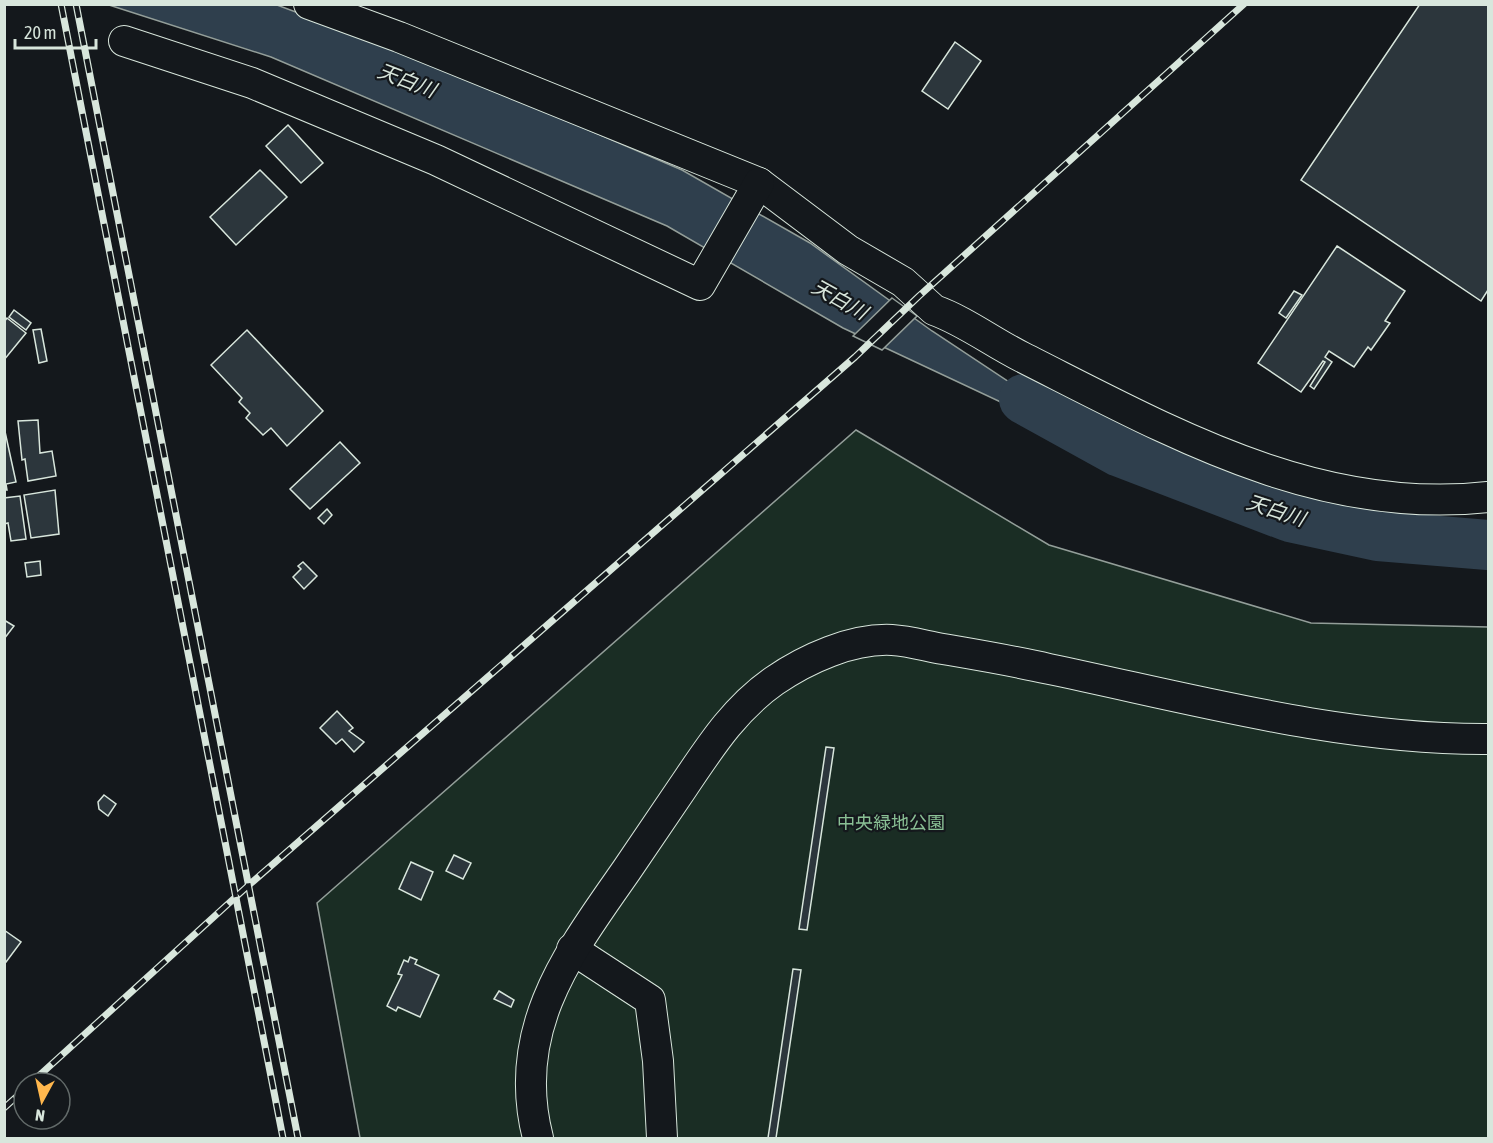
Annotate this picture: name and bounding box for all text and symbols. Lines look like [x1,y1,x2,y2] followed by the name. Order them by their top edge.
[15,12,96,50] scale bar
[24,22,56,43] text: 20 m
[375,59,441,102] water label: 天白川
[808,274,874,325] water label: 天白川
[1244,490,1310,531] water label: 天白川
[837,812,945,833] park label: 中央緑地公園
[12,1071,72,1131] north arrow
[34,1106,46,1125] text: N

